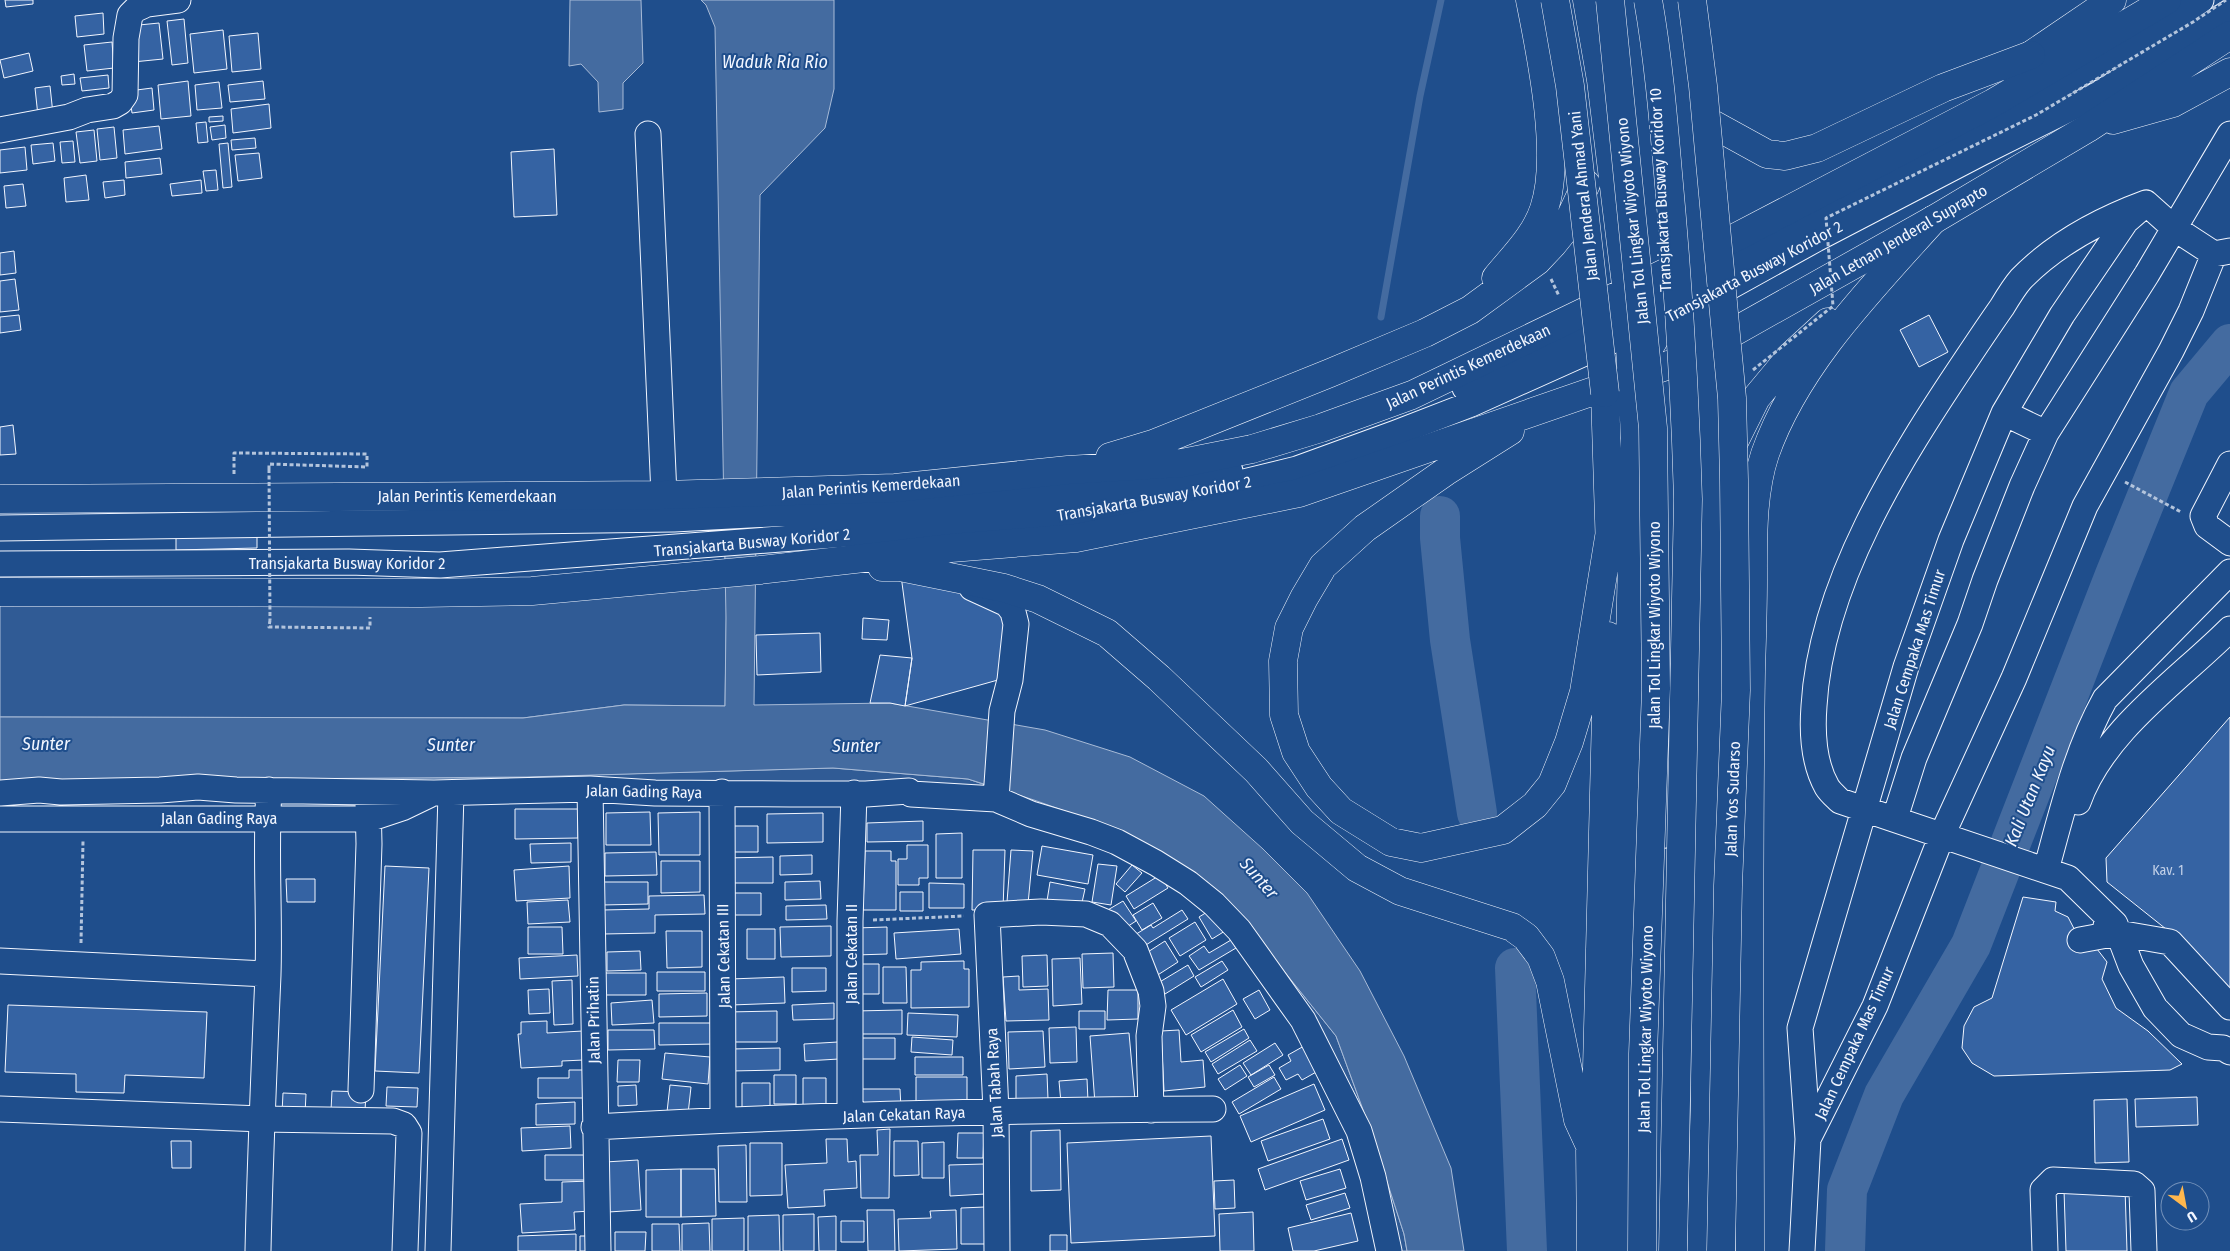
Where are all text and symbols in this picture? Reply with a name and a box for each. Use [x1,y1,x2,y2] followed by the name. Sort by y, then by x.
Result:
[722,51,828,73] water label: Waduk Ria Rio
[1646,88,1675,292] street label: Transjakarta Busway Koridor 10
[1565,110,1602,282] street label: Jalan Jenderal Ahmad Yani
[1612,117,1653,325] street label: Jalan Tol Lingkar Wiyoto Wiyono
[1806,181,1991,298] street label: Jalan Letnan Jenderal Suprapto
[1663,217,1845,326] street label: Transjakarta Busway Koridor 2
[1383,320,1553,413] street label: Jalan Perintis Kemerdekaan
[781,471,961,502] street label: Jalan Perintis Kemerdekaan
[1056,472,1253,525] street label: Transjakarta Busway Koridor 2
[377,487,557,506] street label: Jalan Perintis Kemerdekaan
[1645,521,1664,729] street label: Jalan Tol Lingkar Wiyoto Wiyono
[653,524,851,561] street label: Transjakarta Busway Koridor 2
[249,554,445,573] street label: Transjakarta Busway Koridor 2
[1880,567,1949,731] street label: Jalan Cempaka Mas Timur
[21,733,71,755] water label: Sunter
[426,734,476,756] water label: Sunter
[831,735,881,757] water label: Sunter
[1721,741,1744,857] street label: Jalan Yos Sudarso
[2000,742,2060,850] water label: Kali Utan Kayu
[586,781,703,802] street label: Jalan Gading Raya
[161,809,277,828] street label: Jalan Gading Raya
[1234,852,1283,904] water label: Sunter
[2152,862,2184,879] house number: Kav. 1
[713,903,734,1009] street label: Jalan Cekatan III
[842,904,861,1004] street label: Jalan Cekatan II
[1634,925,1657,1133] street label: Jalan Tol Lingkar Wiyoto Wiyono
[1811,963,1898,1123] street label: Jalan Cempaka Mas Timur
[583,976,604,1064] street label: Jalan Prihatin
[982,1027,1007,1138] street label: Jalan Tabah Raya
[842,1103,966,1126] street label: Jalan Cekatan Raya
[2160,1181,2210,1231] north arrow
[2184,1207,2200,1226] text: U

